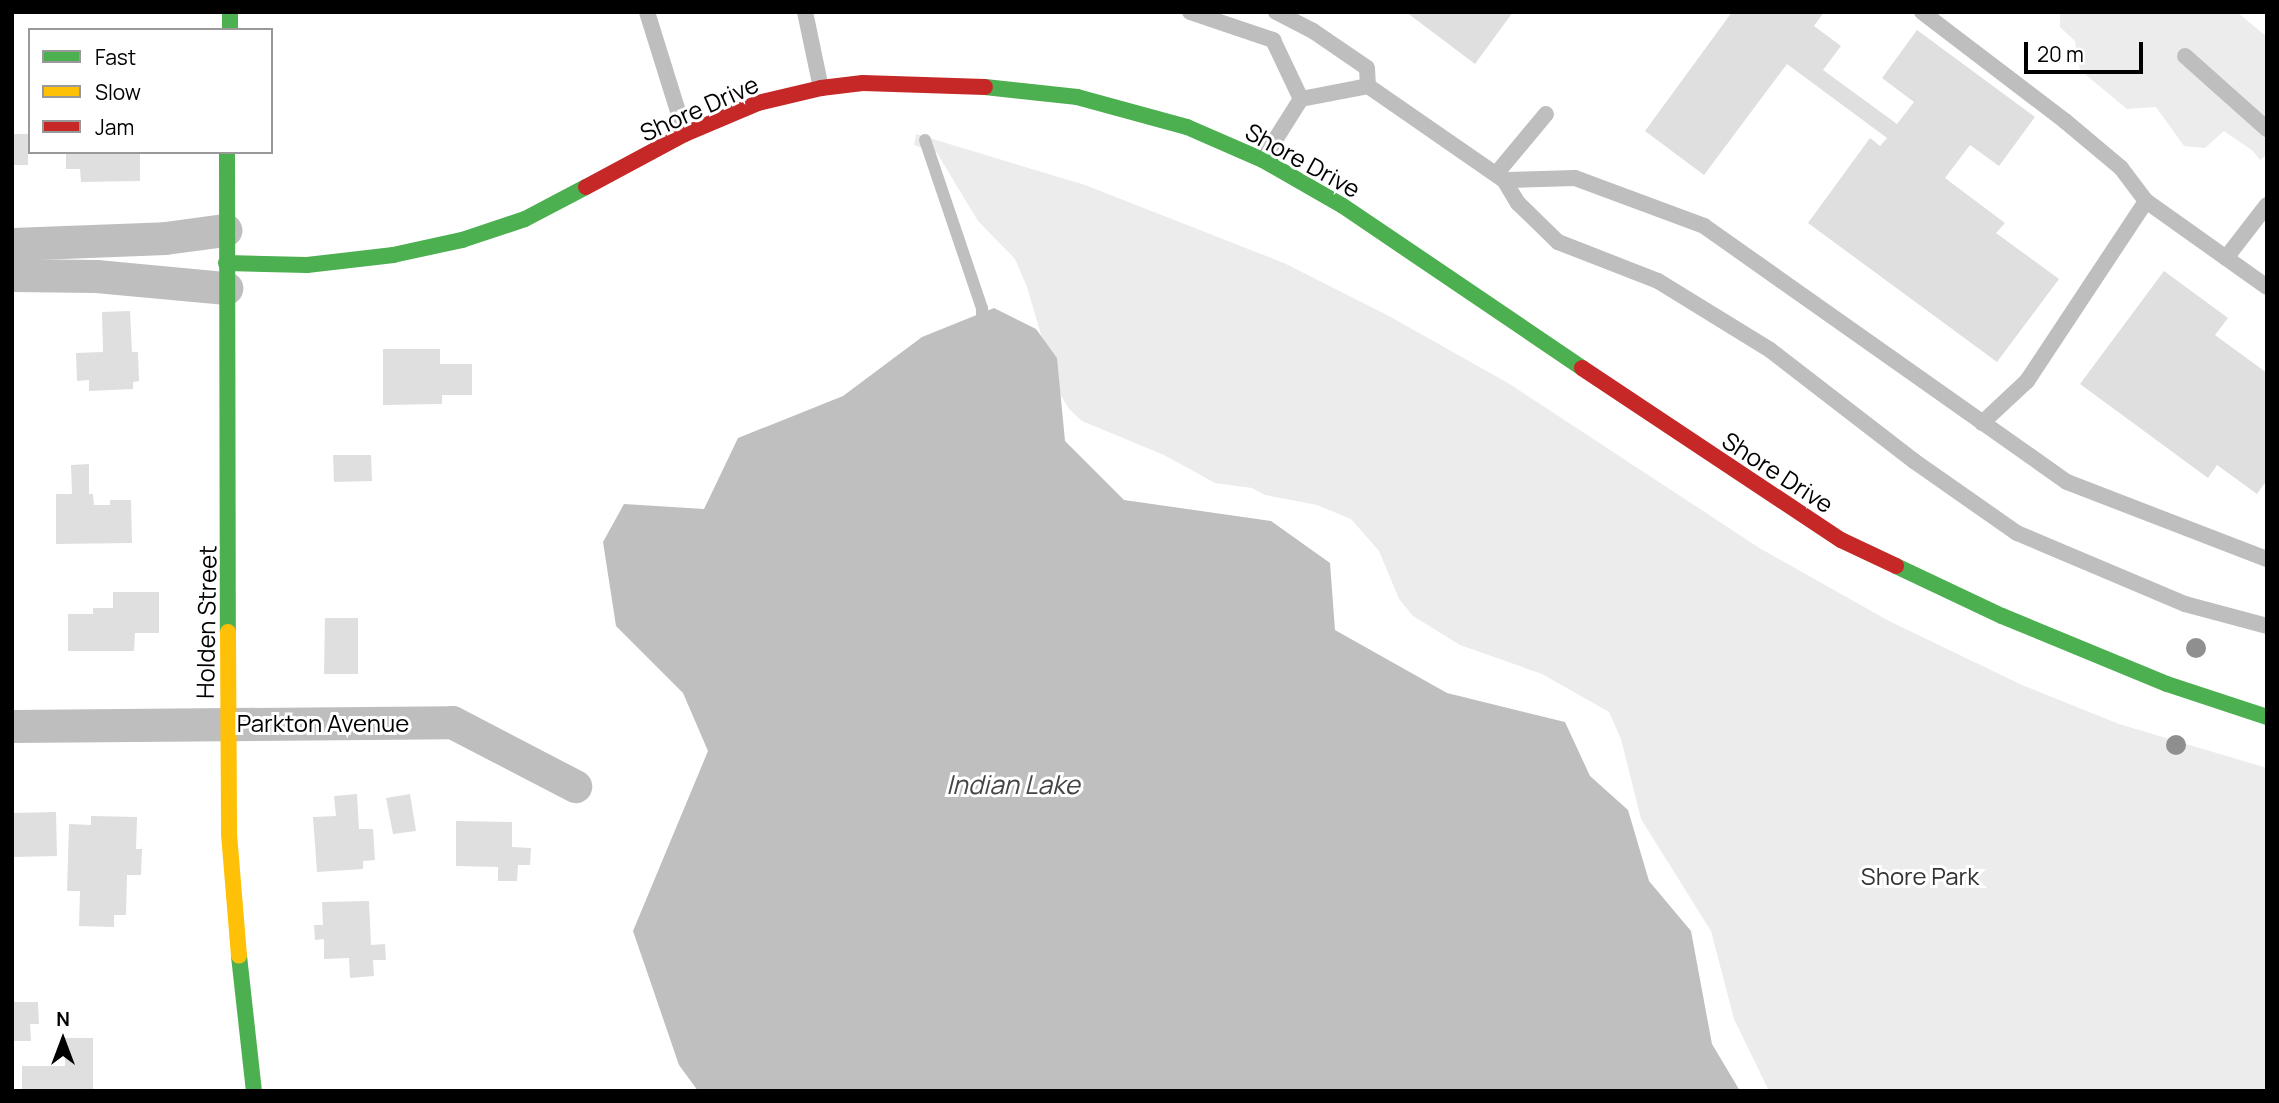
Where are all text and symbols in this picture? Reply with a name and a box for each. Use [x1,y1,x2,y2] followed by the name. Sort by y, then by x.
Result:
[28,28,273,154] legend
[2027,28,2146,72] scale bar
[2037,40,2084,68] text: 20 m
[95,43,136,71] text: Fast
[635,69,763,147] street label: Shore Drive
[95,78,141,106] text: Slow
[95,113,134,141] text: Jam
[1241,117,1365,203] street label: Shore Drive
[1717,425,1839,519] street label: Shore Drive
[190,545,222,699] street label: Holden Street
[237,709,409,737] street label: Parkton Avenue
[946,769,1080,801] water label: Indian Lake
[1861,862,1979,890] park label: Shore Park
[28,1005,98,1075] north arrow
[56,1006,70,1032] text: N

